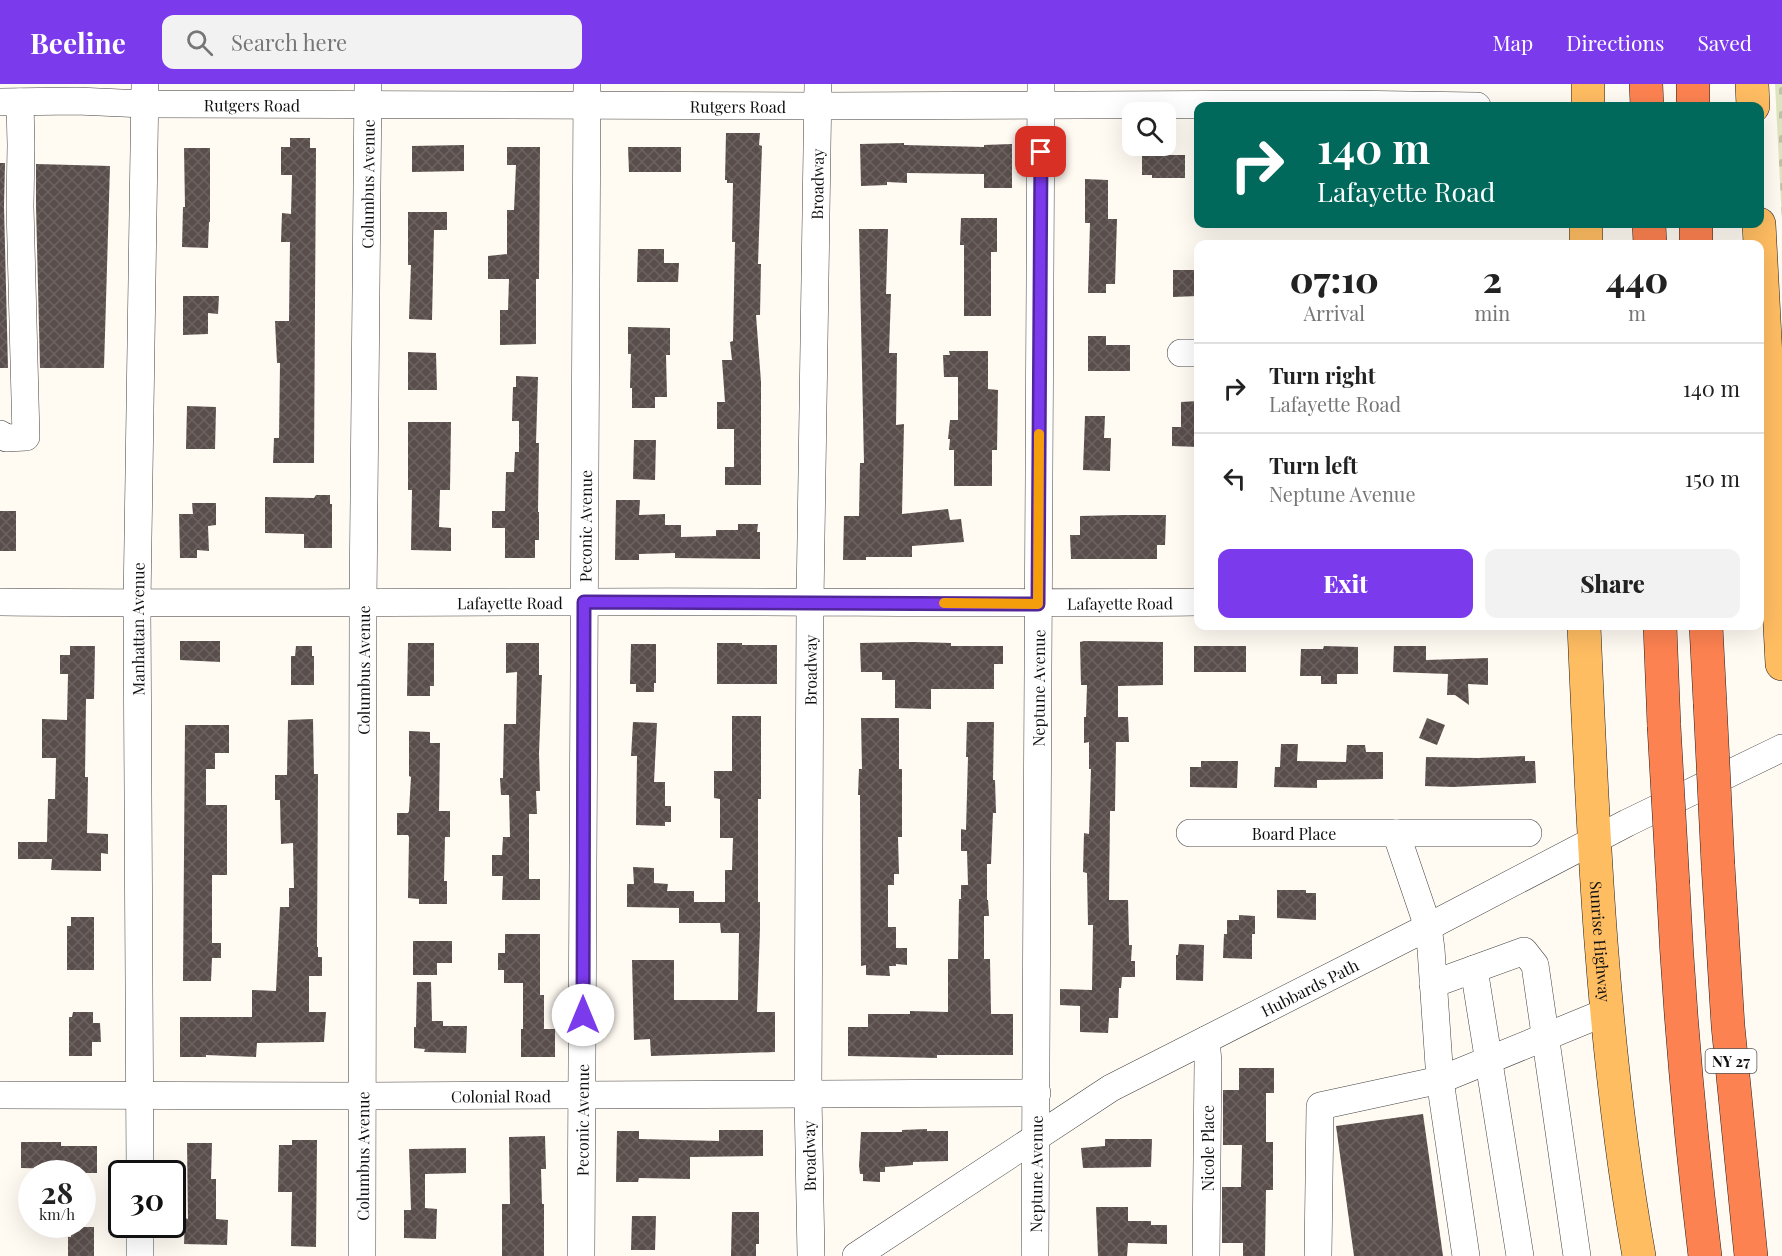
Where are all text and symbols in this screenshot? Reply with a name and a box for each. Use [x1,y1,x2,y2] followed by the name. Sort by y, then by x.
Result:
[162,15,582,69] search box
[30,24,126,61] text: Beeline
[183,26,216,59] icon: search
[231,27,347,57] text: Search here
[1492,28,1533,56] text: Map
[1566,28,1664,56] text: Directions
[1697,28,1752,56] text: Saved
[204,94,300,115] street label: Rutgers Road
[690,95,786,116] street label: Rutgers Road
[1122,102,1176,156] map controls
[1122,102,1176,156] button: search
[356,119,378,249] street label: Columbus Avenue
[1317,119,1430,175] text: 140 m
[1015,126,1066,177] pin
[1218,126,1296,204] icon: right
[1024,135,1057,168] icon: arrive
[805,148,828,220] street label: Broadway
[1317,173,1495,209] text: Lafayette Road
[1290,254,1379,302] text: 07:10
[1483,254,1502,302] text: 2
[1606,254,1668,302] text: 440
[1303,299,1365,326] text: Arrival
[1475,299,1510,326] text: min
[1628,299,1646,326] text: m
[1269,360,1375,390] text: Turn right
[1218,372,1251,405] icon: right
[1683,373,1740,403] text: 140 m
[1269,390,1401,417] text: Lafayette Road
[1269,450,1358,480] text: Turn left
[1218,462,1251,495] icon: left
[1685,463,1740,493] text: 150 m
[574,470,596,582] street label: Peconic Avenue
[1269,480,1416,507] text: Neptune Avenue
[1218,549,1473,618] button: Exit
[1485,549,1740,618] button: Share
[126,562,148,696] street label: Manhattan Avenue
[457,592,563,613] street label: Lafayette Road
[1067,592,1173,613] street label: Lafayette Road
[352,605,373,735] street label: Columbus Avenue
[1027,629,1049,747] street label: Neptune Avenue
[799,635,820,706] street label: Broadway
[1252,823,1336,844] street label: Board Place
[1586,880,1616,1003] street label: Sunrise Highway
[1257,953,1362,1021] street label: Hubbards Path
[551,983,615,1047] position arrow
[1706,1049,1756,1073] road number: NY 27
[571,1064,592,1176] street label: Peconic Avenue
[451,1085,551,1106] street label: Colonial Road
[352,1091,373,1221] street label: Columbus Avenue
[1197,1105,1218,1191] street label: Nicole Place
[1025,1115,1046,1233] street label: Neptune Avenue
[798,1120,820,1192] street label: Broadway
[108,1160,186,1238] speed limit sign: 30
[41,1172,73,1212] text: 28
[39,1204,75,1224] text: km/h

